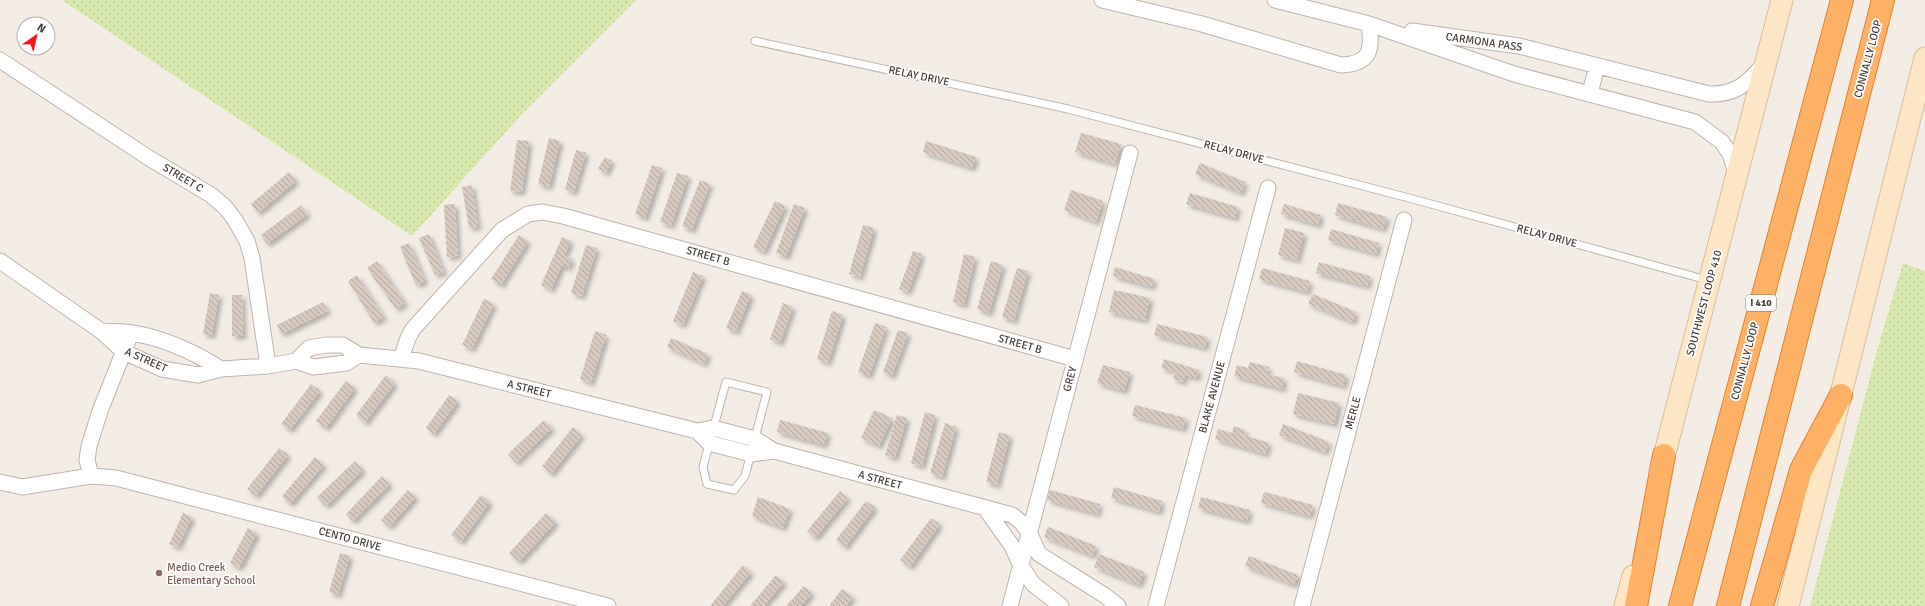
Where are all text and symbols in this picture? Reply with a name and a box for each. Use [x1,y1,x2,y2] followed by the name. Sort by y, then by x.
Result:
[16,16,56,56] north arrow
[1851,19,1885,99] street label: CONNALLY LOOP
[35,21,48,36] text: N
[1445,30,1523,54] street label: CARMONA PASS
[887,63,951,89] street label: RELAY DRIVE
[1202,138,1266,166] street label: RELAY DRIVE
[160,161,206,195] street label: STREET C
[1515,222,1579,250] street label: RELAY DRIVE
[685,244,732,269] street label: STREET B
[1684,249,1724,357] street label: SOUTHWEST LOOP 410
[1746,295,1776,311] road number: I 410
[1728,321,1762,401] street label: CONNALLY LOOP
[997,332,1044,357] street label: STREET B
[123,345,170,375] street label: A STREET
[1196,360,1228,434] street label: BLAKE AVENUE
[1060,365,1080,393] street label: GREY
[506,377,553,401] street label: A STREET
[1342,395,1364,431] street label: MERLE
[857,468,904,492] street label: A STREET
[317,524,383,554] street label: CENTO DRIVE
[167,561,255,587] place label: Medio Creek Elementary School
[154,568,164,578] marker: Medio Creek Elementary School

